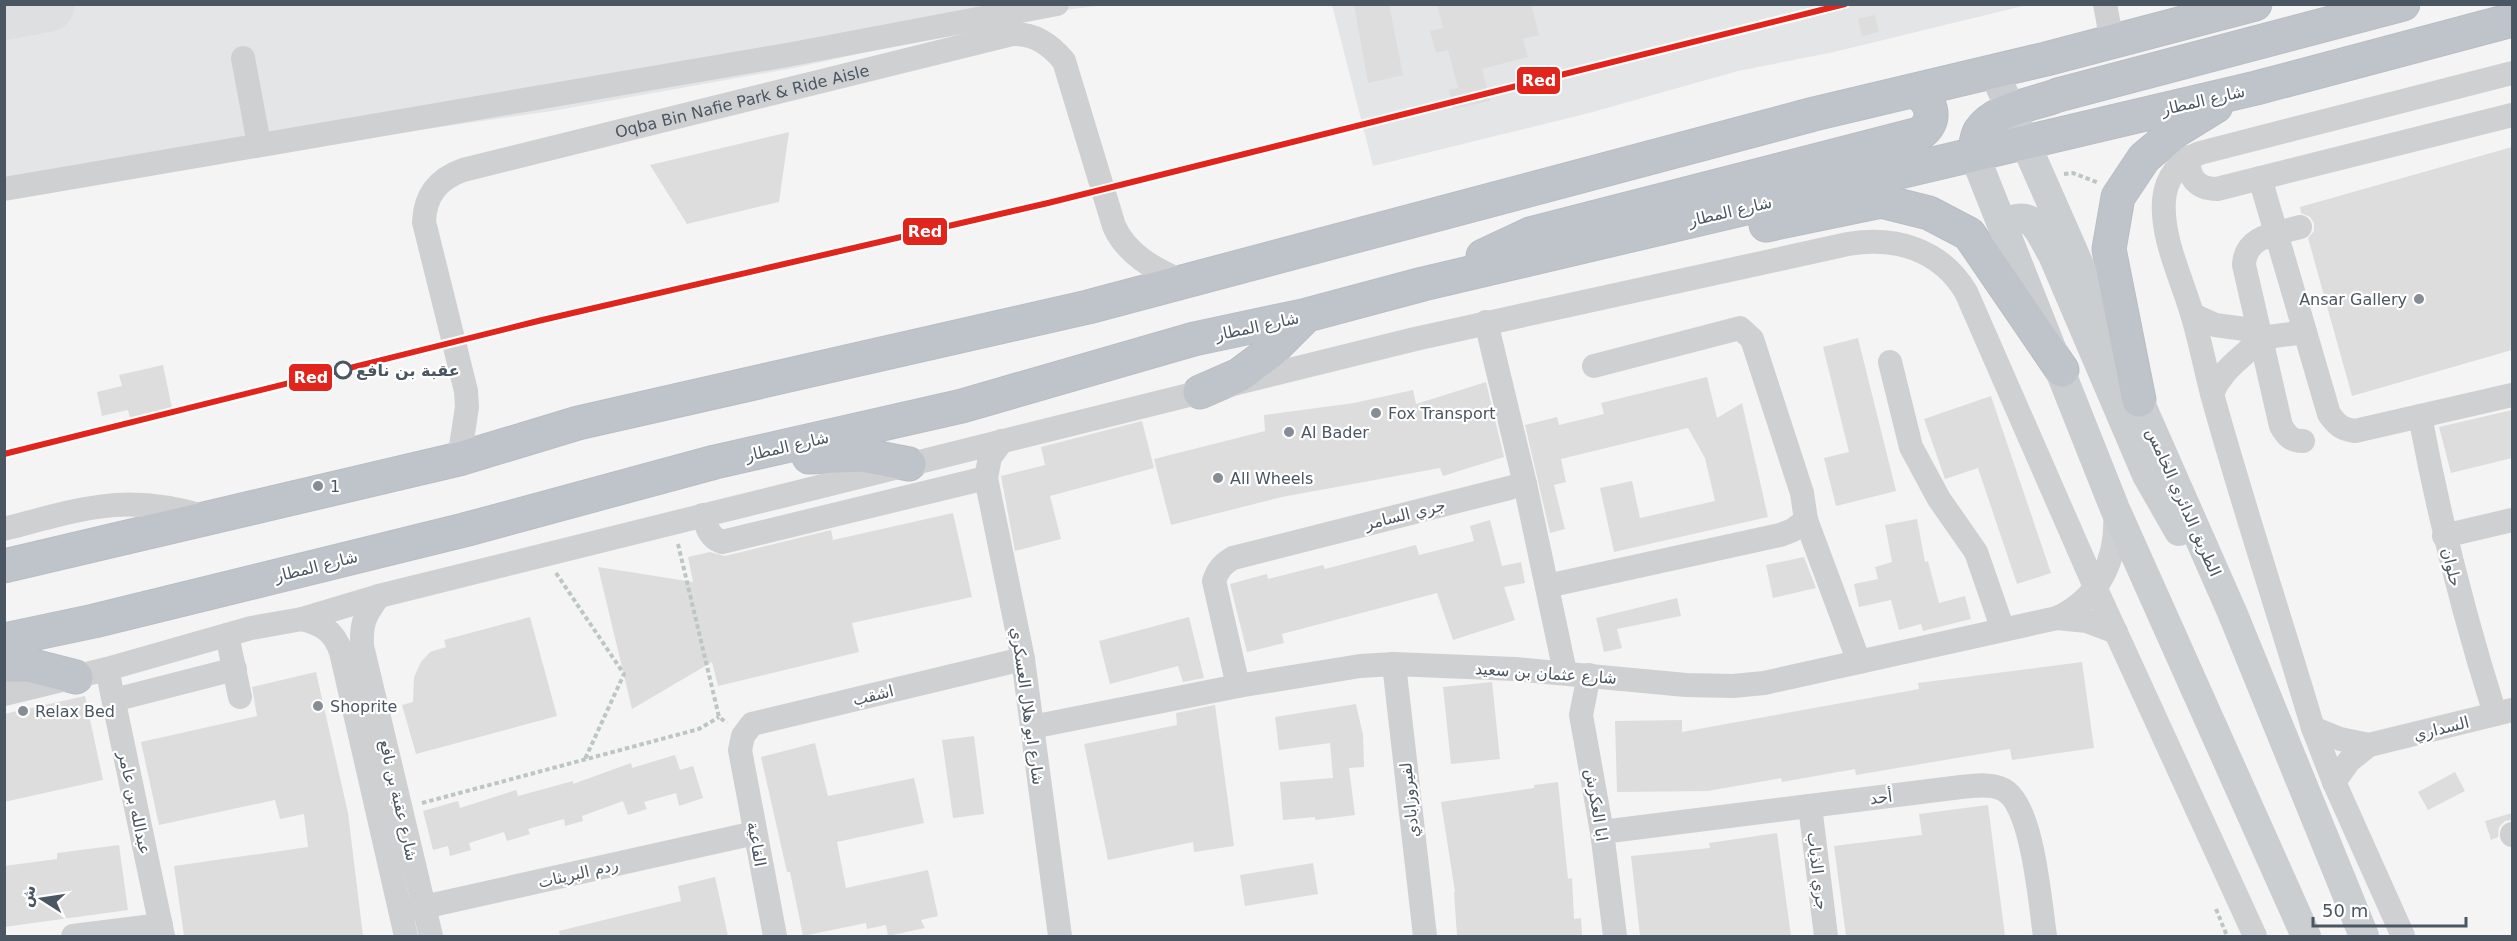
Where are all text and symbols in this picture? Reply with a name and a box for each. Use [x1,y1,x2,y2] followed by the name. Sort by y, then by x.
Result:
[613,61,871,142] street label: Oqba Bin Nafie Park & Ride Aisle
[1516,66,1561,95] line badge: Red
[1522,71,1556,90] text: Red
[2159,82,2247,120] street label: شارع المطار
[1686,193,1774,231] street label: شارع المطار
[902,217,948,246] line badge: Red
[908,222,942,241] text: Red
[2299,290,2407,309] place label: Ansar Gallery
[2412,292,2426,306] marker: Ansar Gallery
[1213,308,1301,346] street label: شارع المطار
[334,361,352,379] marker: عقبة بن نافع
[356,361,460,380] place label: عقبة بن نافع
[288,363,333,392] line badge: Red
[294,368,328,387] text: Red
[1388,404,1496,423] place label: Fox Transport
[1369,406,1383,420] marker: Fox Transport
[1301,423,1369,442] place label: Al Bader
[1282,425,1296,439] marker: Al Bader
[2141,425,2225,580] street label: الطريق الدائري الخامس
[743,428,831,466] street label: شارع المطار
[1230,469,1313,488] place label: All Wheels
[1211,471,1225,485] marker: All Wheels
[330,477,340,496] place label: 1
[311,479,325,493] marker: 1
[1362,495,1448,535] street label: جري السامر
[2437,546,2466,589] street label: حلوان
[272,547,360,587] street label: شارع المطار
[1006,626,1048,786] street label: شارع ابو هلال العسكري
[1474,659,1617,689] street label: شارع عثمان بن سعيد
[851,681,896,710] street label: اشقب
[330,697,397,716] place label: Shoprite
[311,699,325,713] marker: Shoprite
[35,702,115,721] place label: Relax Bed
[16,704,30,718] marker: Relax Bed
[2411,712,2471,746] street label: السداري
[374,738,422,863] street label: شارع عقبة بن نافع
[113,749,155,856] street label: عبدالله بن عامر
[1396,761,1424,838] street label: لفيروزابادي
[1580,767,1612,843] street label: ابا العكرش
[1868,786,1894,808] street label: أحد
[743,820,770,868] street label: القاعية
[1802,831,1832,911] street label: جري الذياب
[536,855,620,893] street label: ردم البريثات
[12,869,72,929] north arrow
[16,883,39,909] text: ش
[2313,890,2466,928] scale bar
[2322,900,2368,921] text: 50 m

